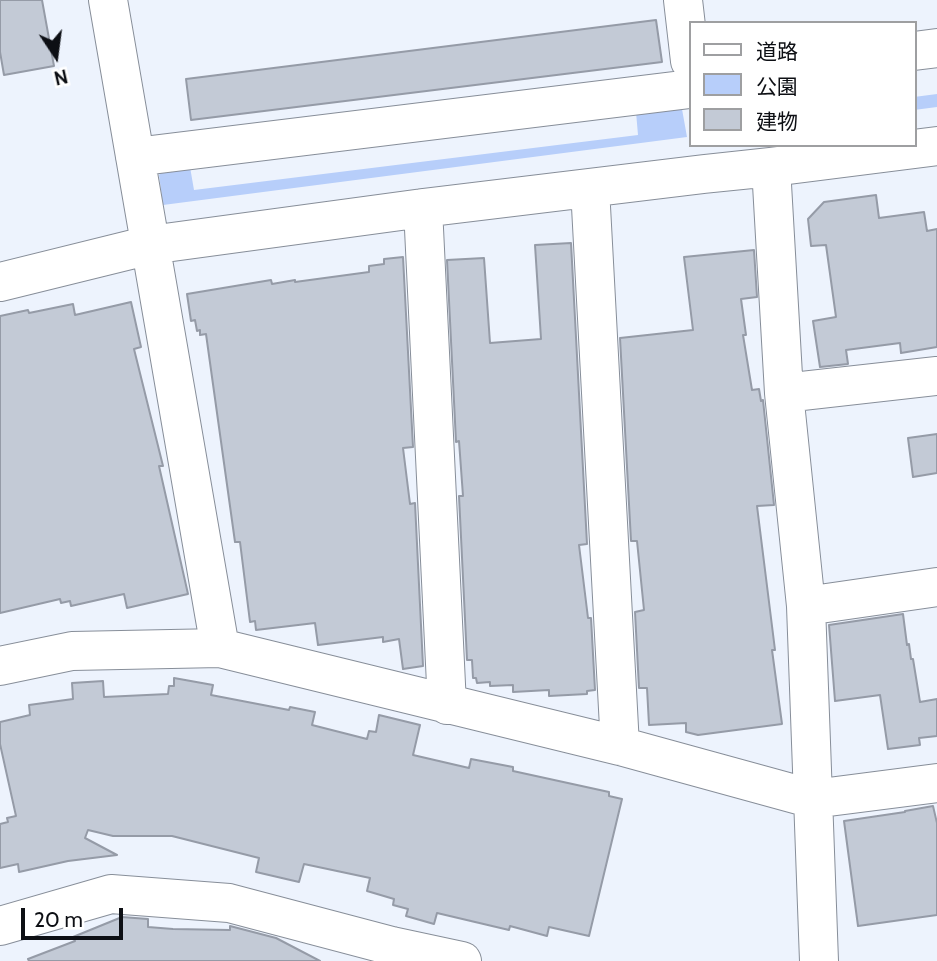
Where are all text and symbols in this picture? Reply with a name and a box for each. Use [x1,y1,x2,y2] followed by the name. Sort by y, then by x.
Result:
[21,21,91,91] north arrow
[688,21,916,147] legend
[756,39,798,64] text: 道路
[52,64,70,90] text: N
[756,74,798,99] text: 公園
[756,109,798,134] text: 建物
[24,894,126,938] scale bar
[34,907,83,932] text: 20 m

